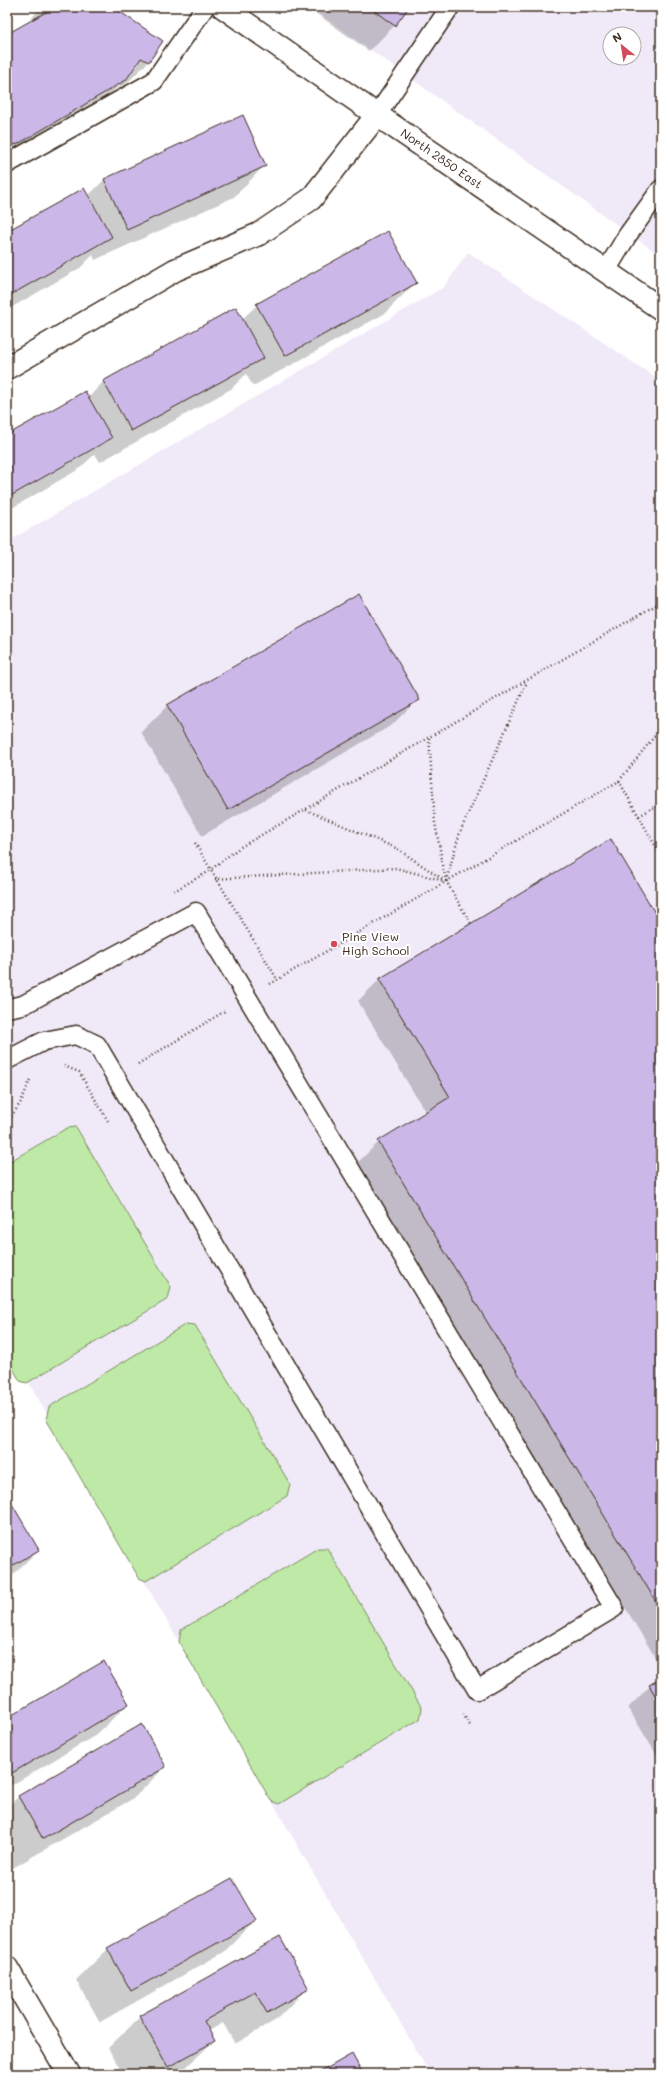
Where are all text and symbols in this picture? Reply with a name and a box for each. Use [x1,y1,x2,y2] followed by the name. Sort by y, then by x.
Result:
[602,26,642,66] north arrow
[609,28,624,45] text: N
[398,125,486,192] street label: North 2850 East
[342,928,410,958] place label: Pine View High School
[329,939,339,949] marker: Pine View High School

